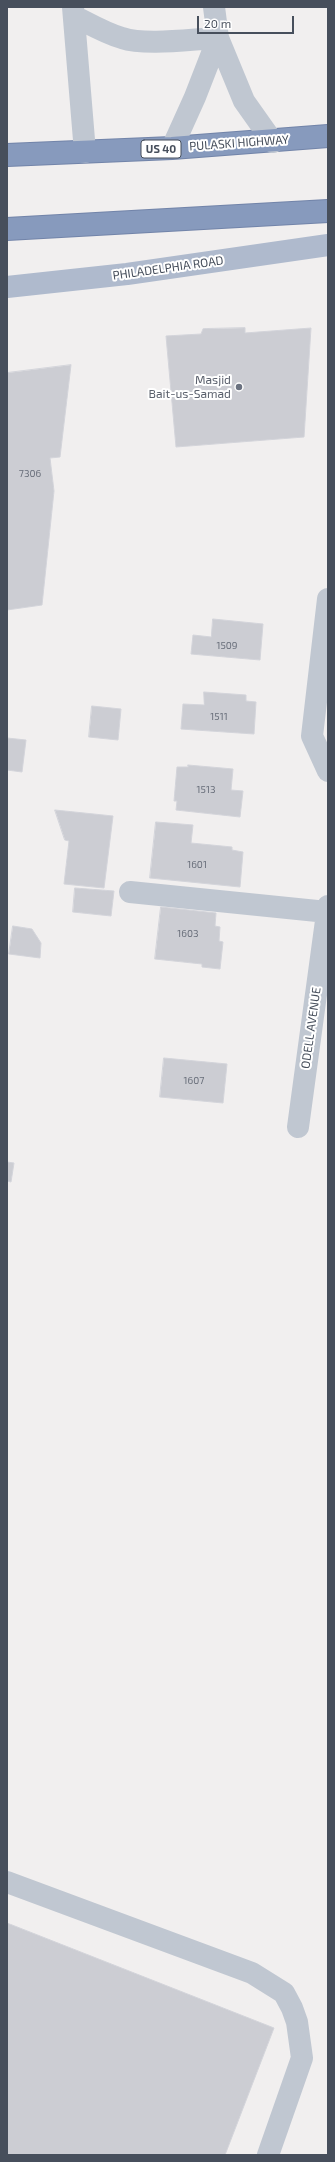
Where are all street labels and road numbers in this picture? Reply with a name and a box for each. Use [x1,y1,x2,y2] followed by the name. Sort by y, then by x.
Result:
[189,132,289,154] street label: PULASKI HIGHWAY
[141,140,181,158] road number: US 40
[112,253,224,283] street label: PHILADELPHIA ROAD
[298,986,324,1070] street label: ODELL AVENUE

